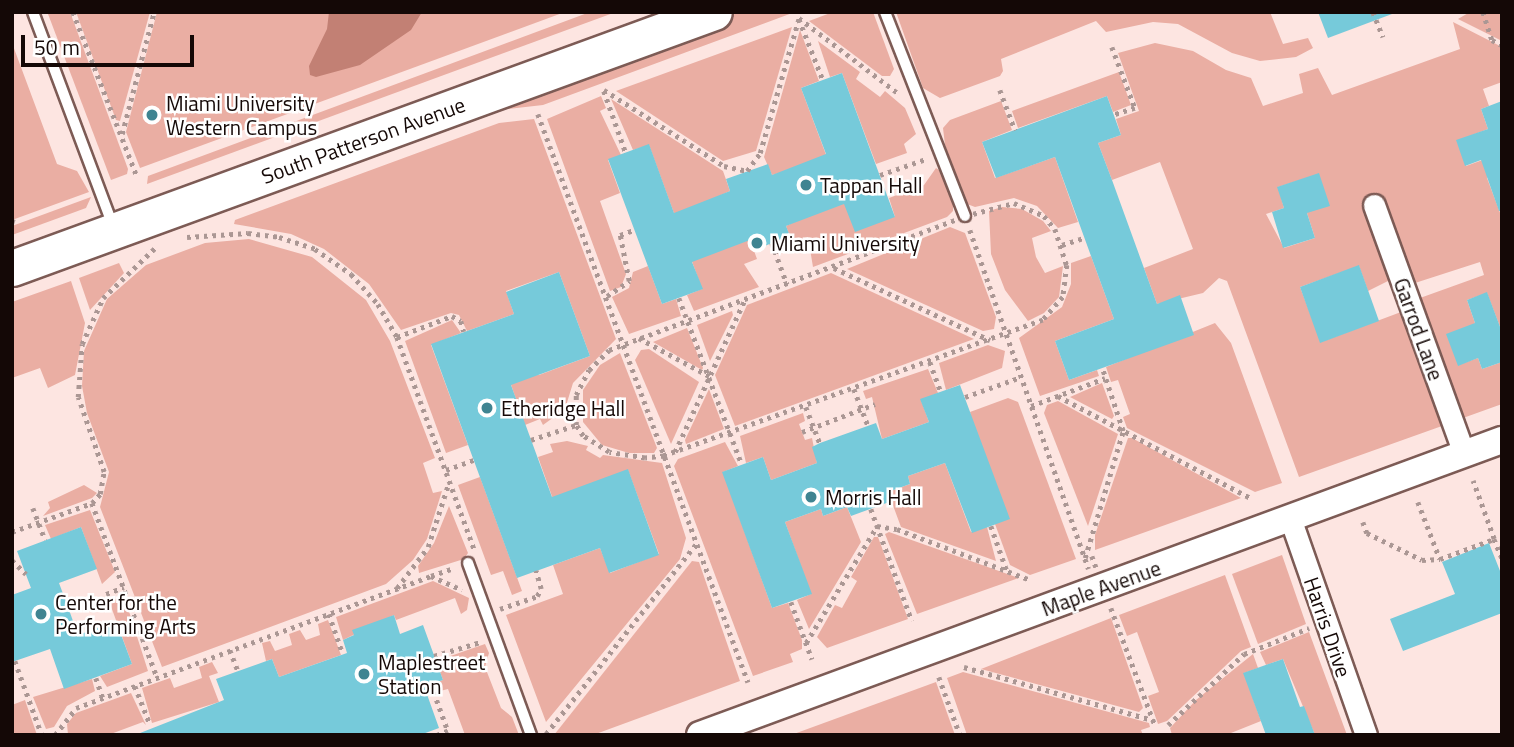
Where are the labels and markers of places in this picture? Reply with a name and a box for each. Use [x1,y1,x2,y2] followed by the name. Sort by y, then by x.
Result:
[166,90,317,140] place label: Miami University Western Campus
[144,107,160,123] marker: Miami University Western Campus
[820,172,923,198] place label: Tappan Hall
[798,177,814,193] marker: Tappan Hall
[771,230,920,256] place label: Miami University
[749,235,765,251] marker: Miami University
[501,395,625,421] place label: Etheridge Hall
[479,400,495,416] marker: Etheridge Hall
[825,484,922,510] place label: Morris Hall
[803,489,819,505] marker: Morris Hall
[55,589,196,639] place label: Center for the Performing Arts
[33,606,49,622] marker: Center for the Performing Arts
[378,649,485,699] place label: Maplestreet Station
[356,666,372,682] marker: Maplestreet Station

